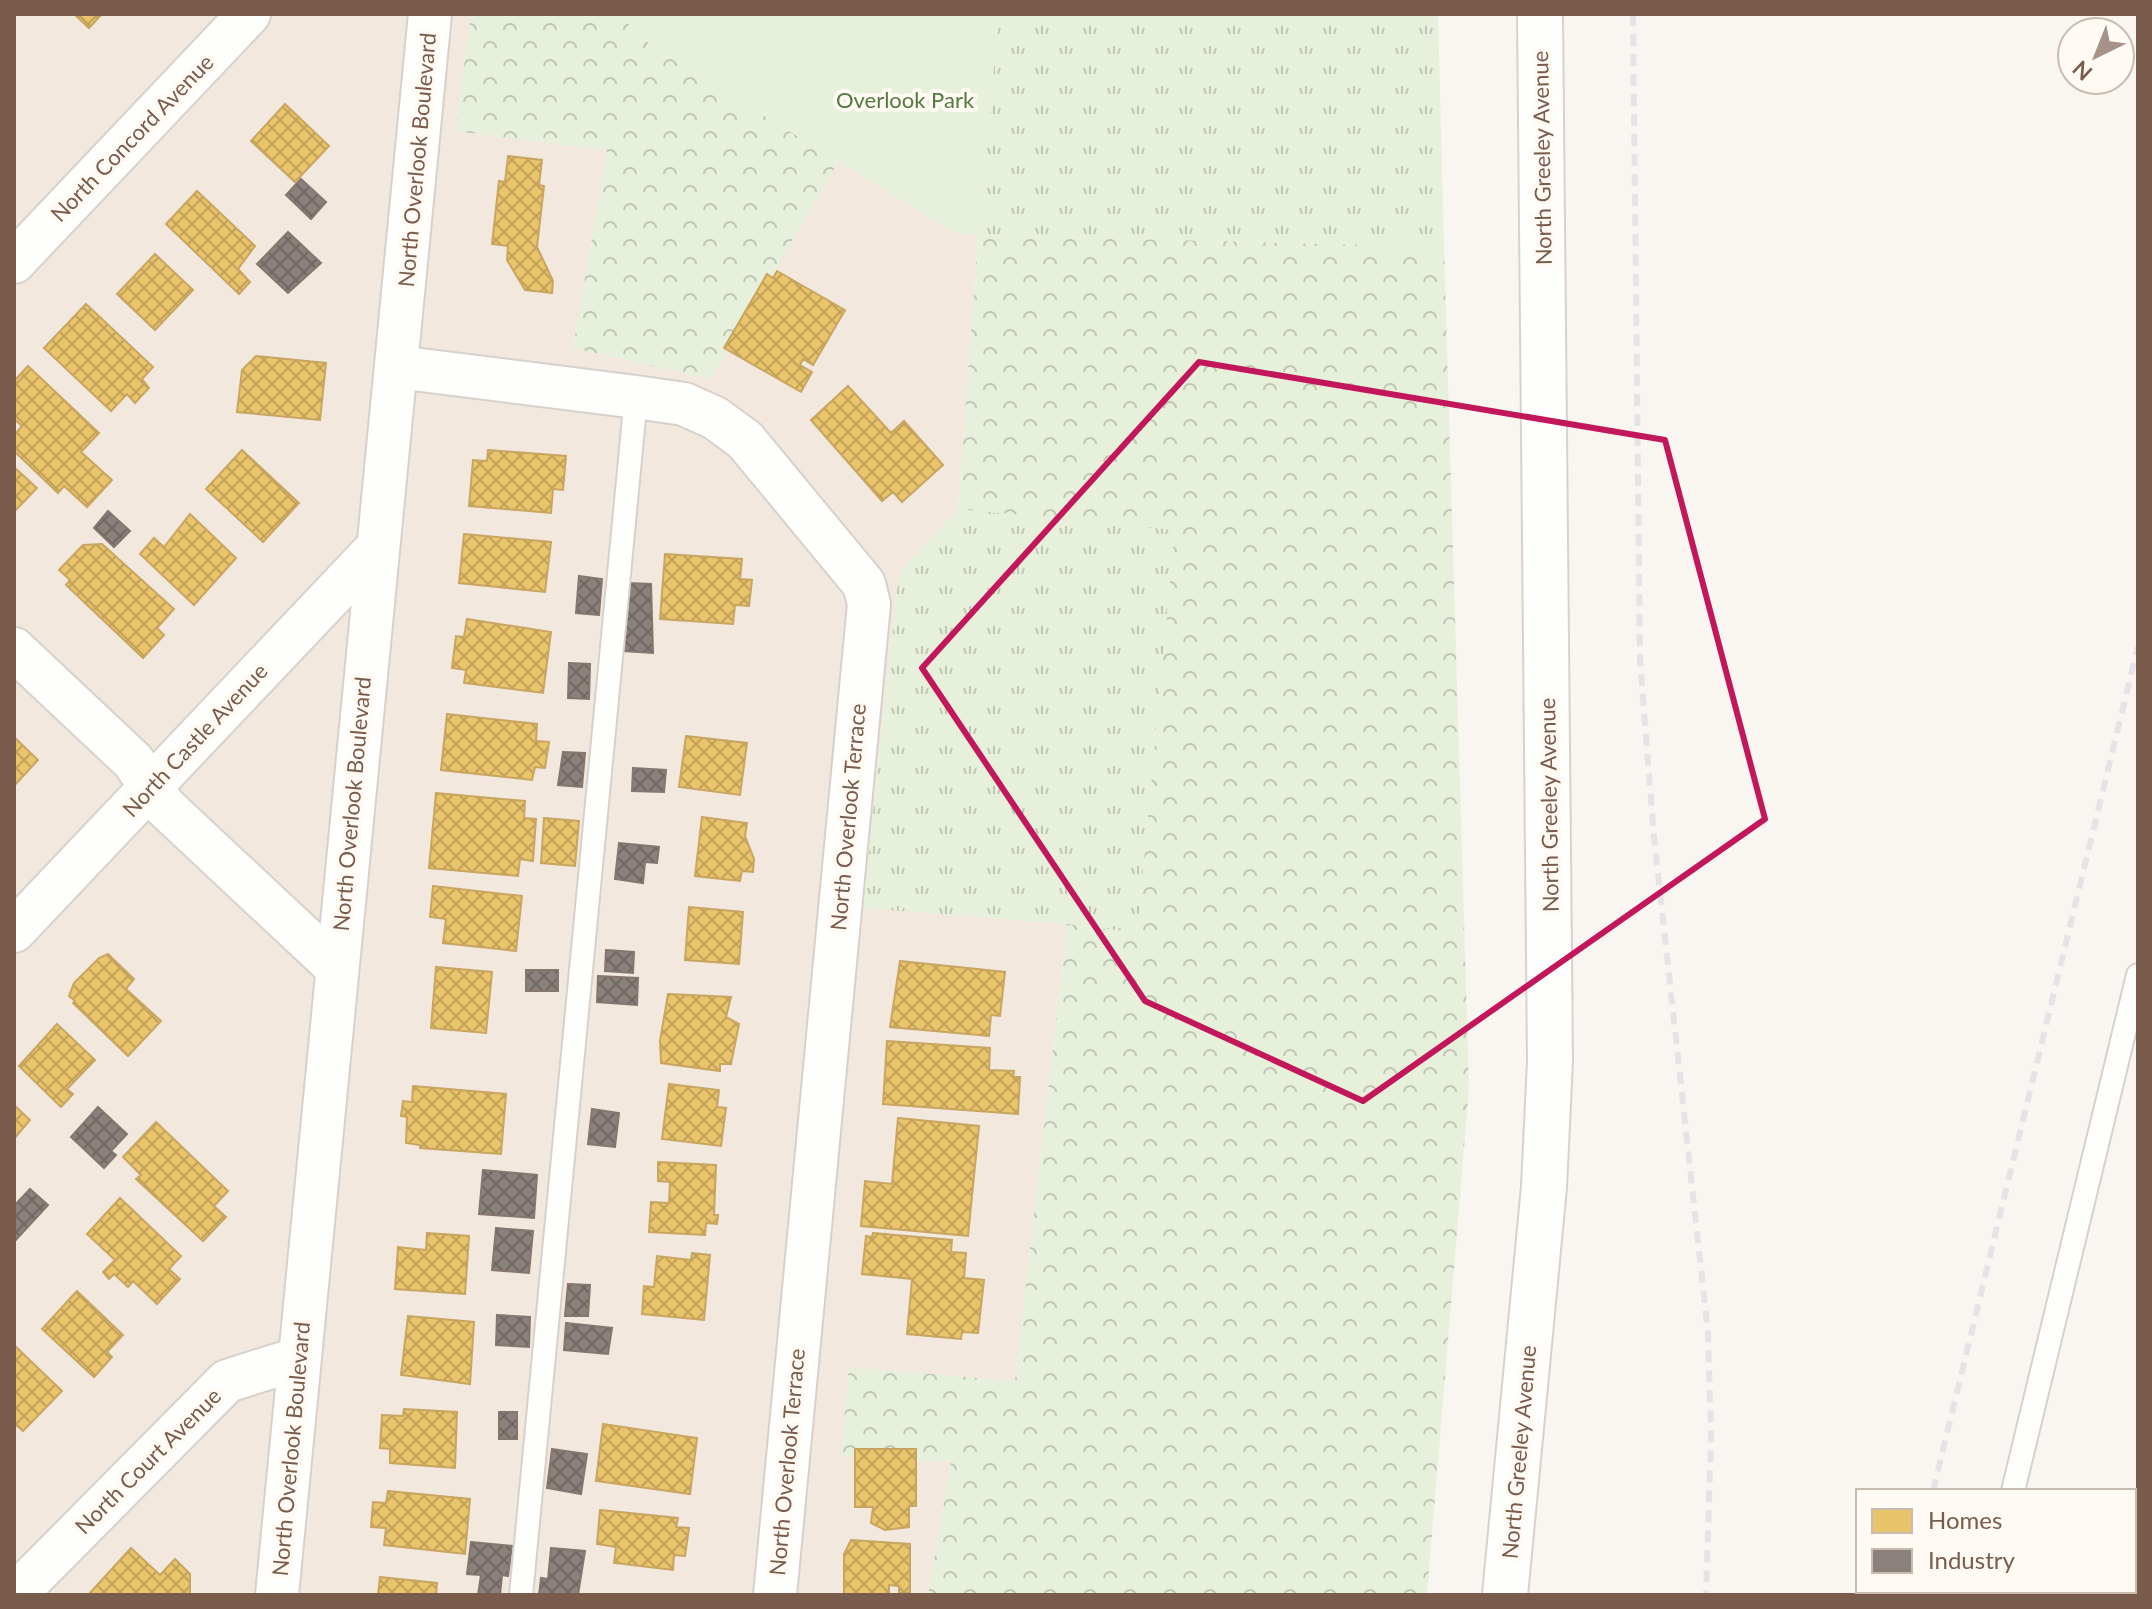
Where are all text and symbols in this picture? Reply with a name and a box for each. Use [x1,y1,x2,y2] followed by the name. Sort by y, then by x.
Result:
[2056,16,2136,96] north arrow
[392,32,441,288] street label: North Overlook Boulevard
[45,48,219,227] street label: North Concord Avenue
[1526,51,1557,265] street label: North Greeley Avenue
[2067,55,2097,87] text: N
[836,86,975,113] park label: Overlook Park
[116,657,273,822] street label: North Castle Avenue
[327,676,376,932] street label: North Overlook Boulevard
[1533,698,1564,912] street label: North Greeley Avenue
[824,702,871,932] street label: North Overlook Terrace
[266,1321,315,1577] street label: North Overlook Boulevard
[1496,1344,1541,1560] street label: North Greeley Avenue
[763,1347,810,1577] street label: North Overlook Terrace
[69,1382,226,1539] street label: North Court Avenue
[1856,1489,2136,1593] legend
[1928,1505,2002,1534] text: Homes
[1928,1545,2015,1574] text: Industry

